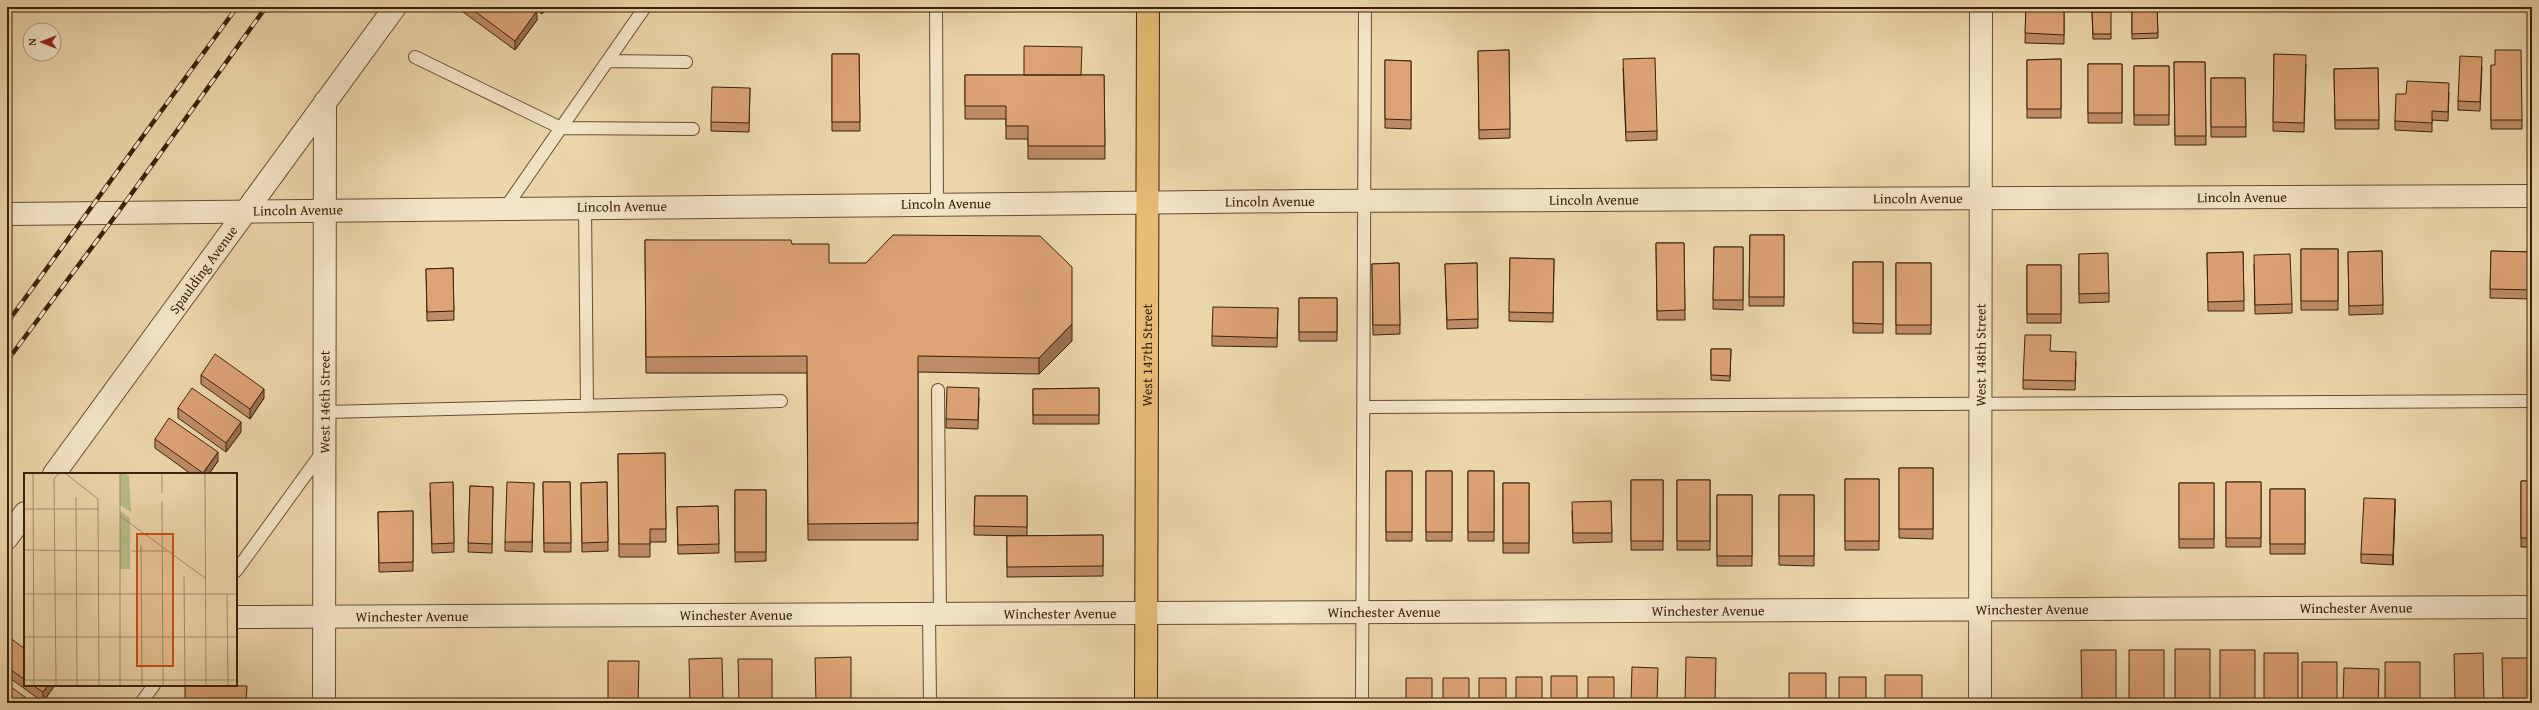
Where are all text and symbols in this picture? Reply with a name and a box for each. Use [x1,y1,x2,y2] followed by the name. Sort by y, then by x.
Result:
[22,22,62,62] north arrow
[24,38,40,46] text: N
[2197,187,2287,207] street label: Lincoln Avenue
[1873,188,1963,208] street label: Lincoln Avenue
[1549,189,1639,210] street label: Lincoln Avenue
[1225,191,1315,212] street label: Lincoln Avenue
[901,193,991,214] street label: Lincoln Avenue
[577,196,667,217] street label: Lincoln Avenue
[253,199,344,221] street label: Lincoln Avenue
[164,221,242,318] street label: Spaulding Avenue
[1137,303,1157,407] street label: West 147th Street
[1970,303,1991,407] street label: West 148th Street
[314,350,335,454] street label: West 146th Street
[24,473,237,686] inset map
[2299,598,2413,618] street label: Winchester Avenue
[1975,599,2089,619] street label: Winchester Avenue
[1651,600,1765,621] street label: Winchester Avenue
[1327,602,1441,622] street label: Winchester Avenue
[1003,603,1117,624] street label: Winchester Avenue
[679,605,793,625] street label: Winchester Avenue
[355,606,469,626] street label: Winchester Avenue

